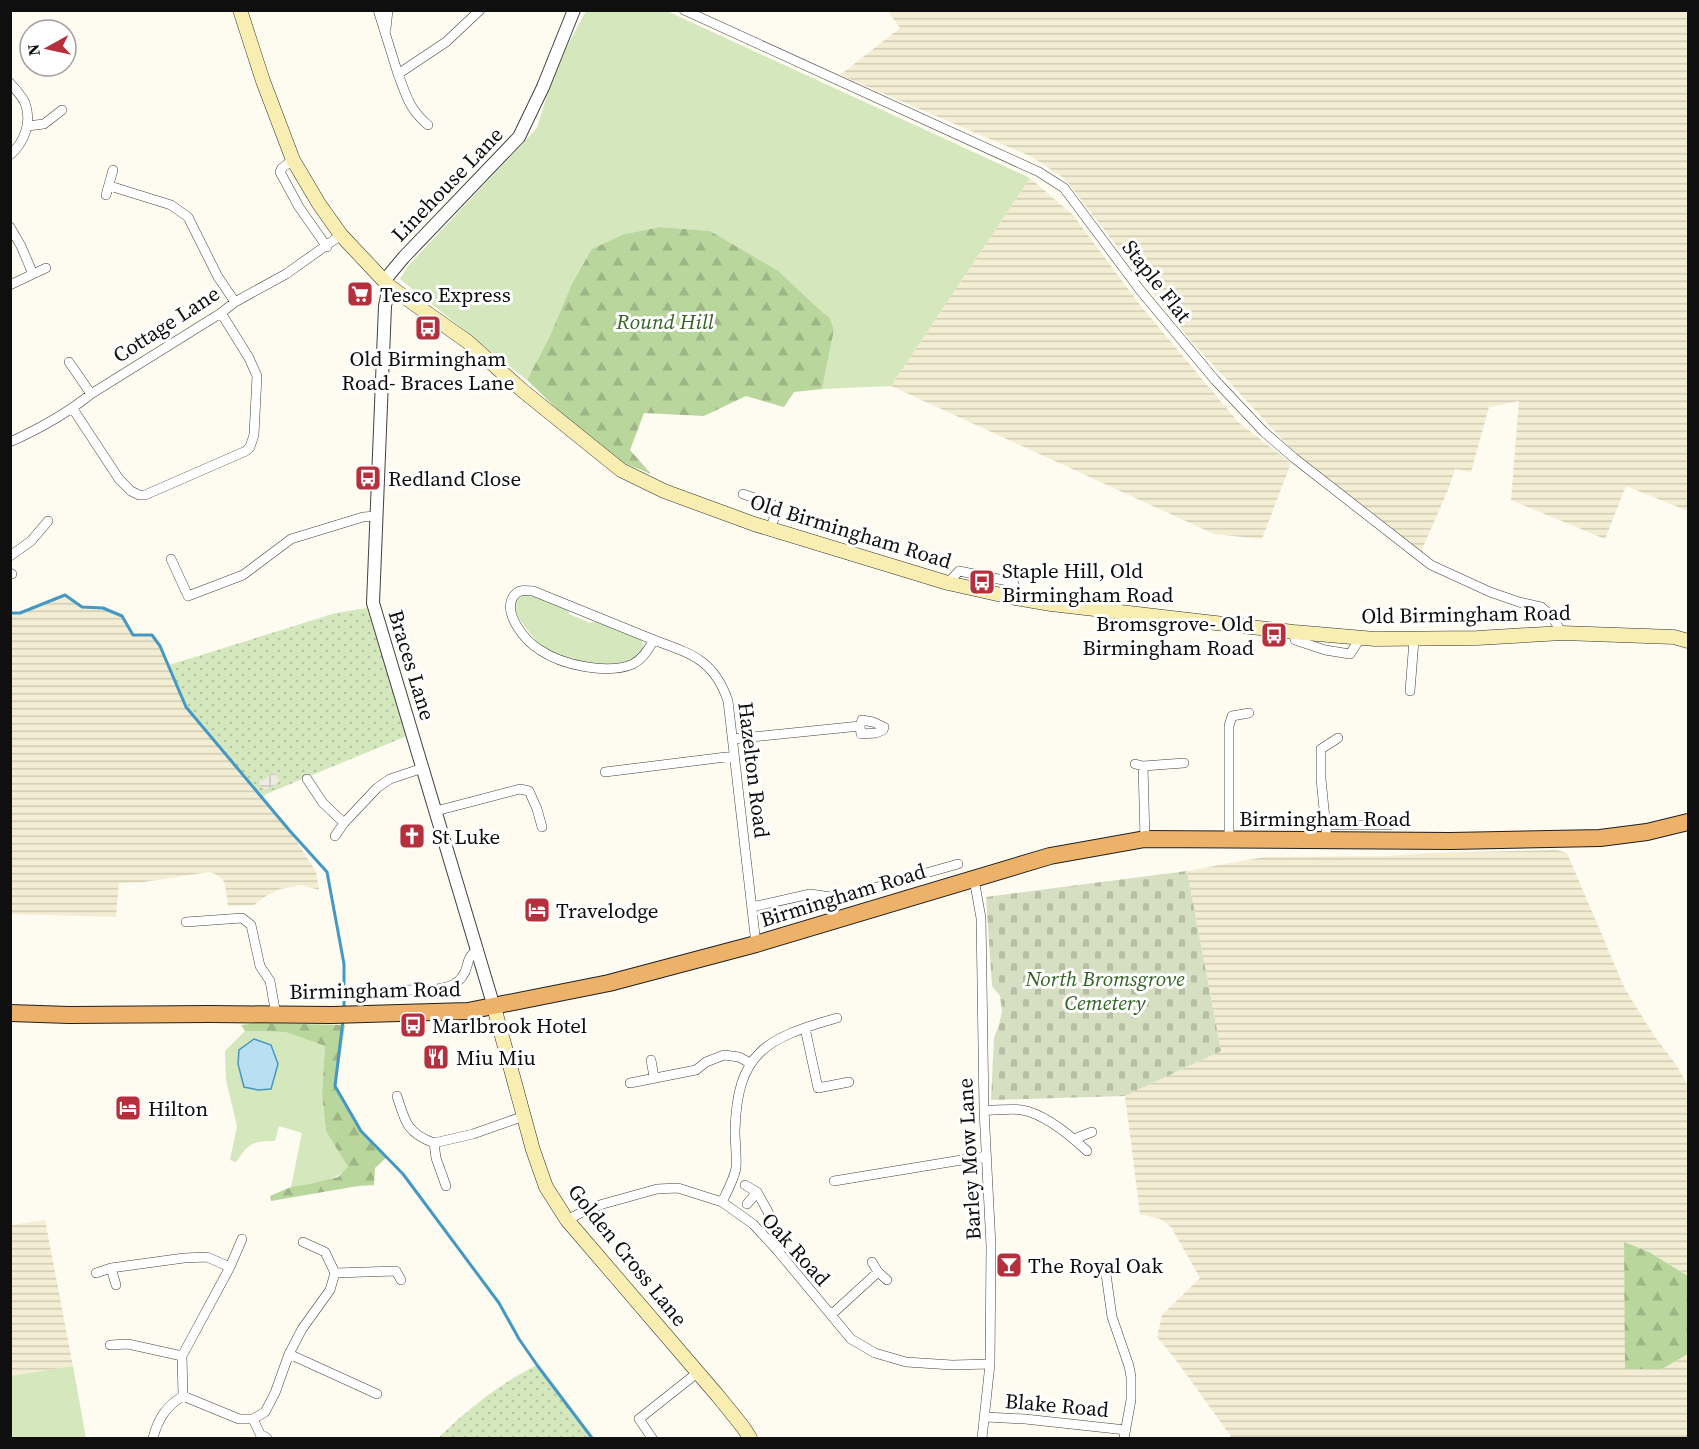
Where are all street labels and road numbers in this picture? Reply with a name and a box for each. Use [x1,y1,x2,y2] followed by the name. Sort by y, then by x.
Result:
[385,120,509,248] street label: Linehouse Lane
[1116,234,1198,328] street label: Staple Flat
[107,279,225,369] street label: Cottage Lane
[747,487,955,576] street label: Old Birmingham Road
[1361,598,1571,630] street label: Old Birmingham Road
[381,606,443,724] street label: Braces Lane
[731,700,777,840] street label: Hazelton Road
[1239,804,1411,833] street label: Birmingham Road
[757,856,929,934] street label: Birmingham Road
[289,974,461,1006] street label: Birmingham Road
[950,1077,988,1241] street label: Barley Mow Lane
[562,1178,694,1332] street label: Golden Cross Lane
[755,1206,837,1292] street label: Oak Road
[1004,1386,1110,1424] street label: Blake Road

